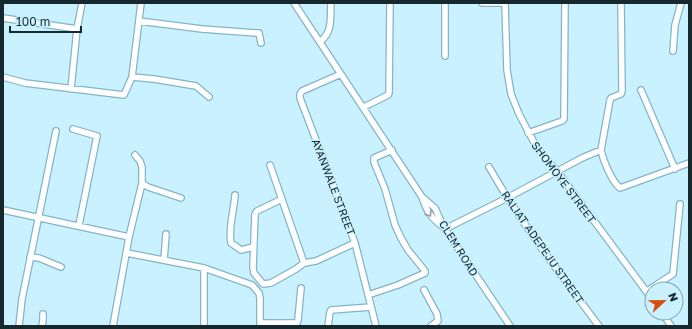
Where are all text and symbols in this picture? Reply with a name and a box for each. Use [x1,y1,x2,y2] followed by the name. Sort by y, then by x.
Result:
[10,8,81,34] scale bar
[16,14,50,29] text: 100 m
[310,137,359,237] street label: AYANWALE STREET
[529,139,599,226] street label: SHOMOYE STREET
[499,188,587,306] street label: RALIAT ADEPEJU STREET
[425,209,432,216] one-way arrow
[437,218,481,278] street label: CLEM ROAD
[644,281,684,321] north arrow
[666,291,681,303] text: N

